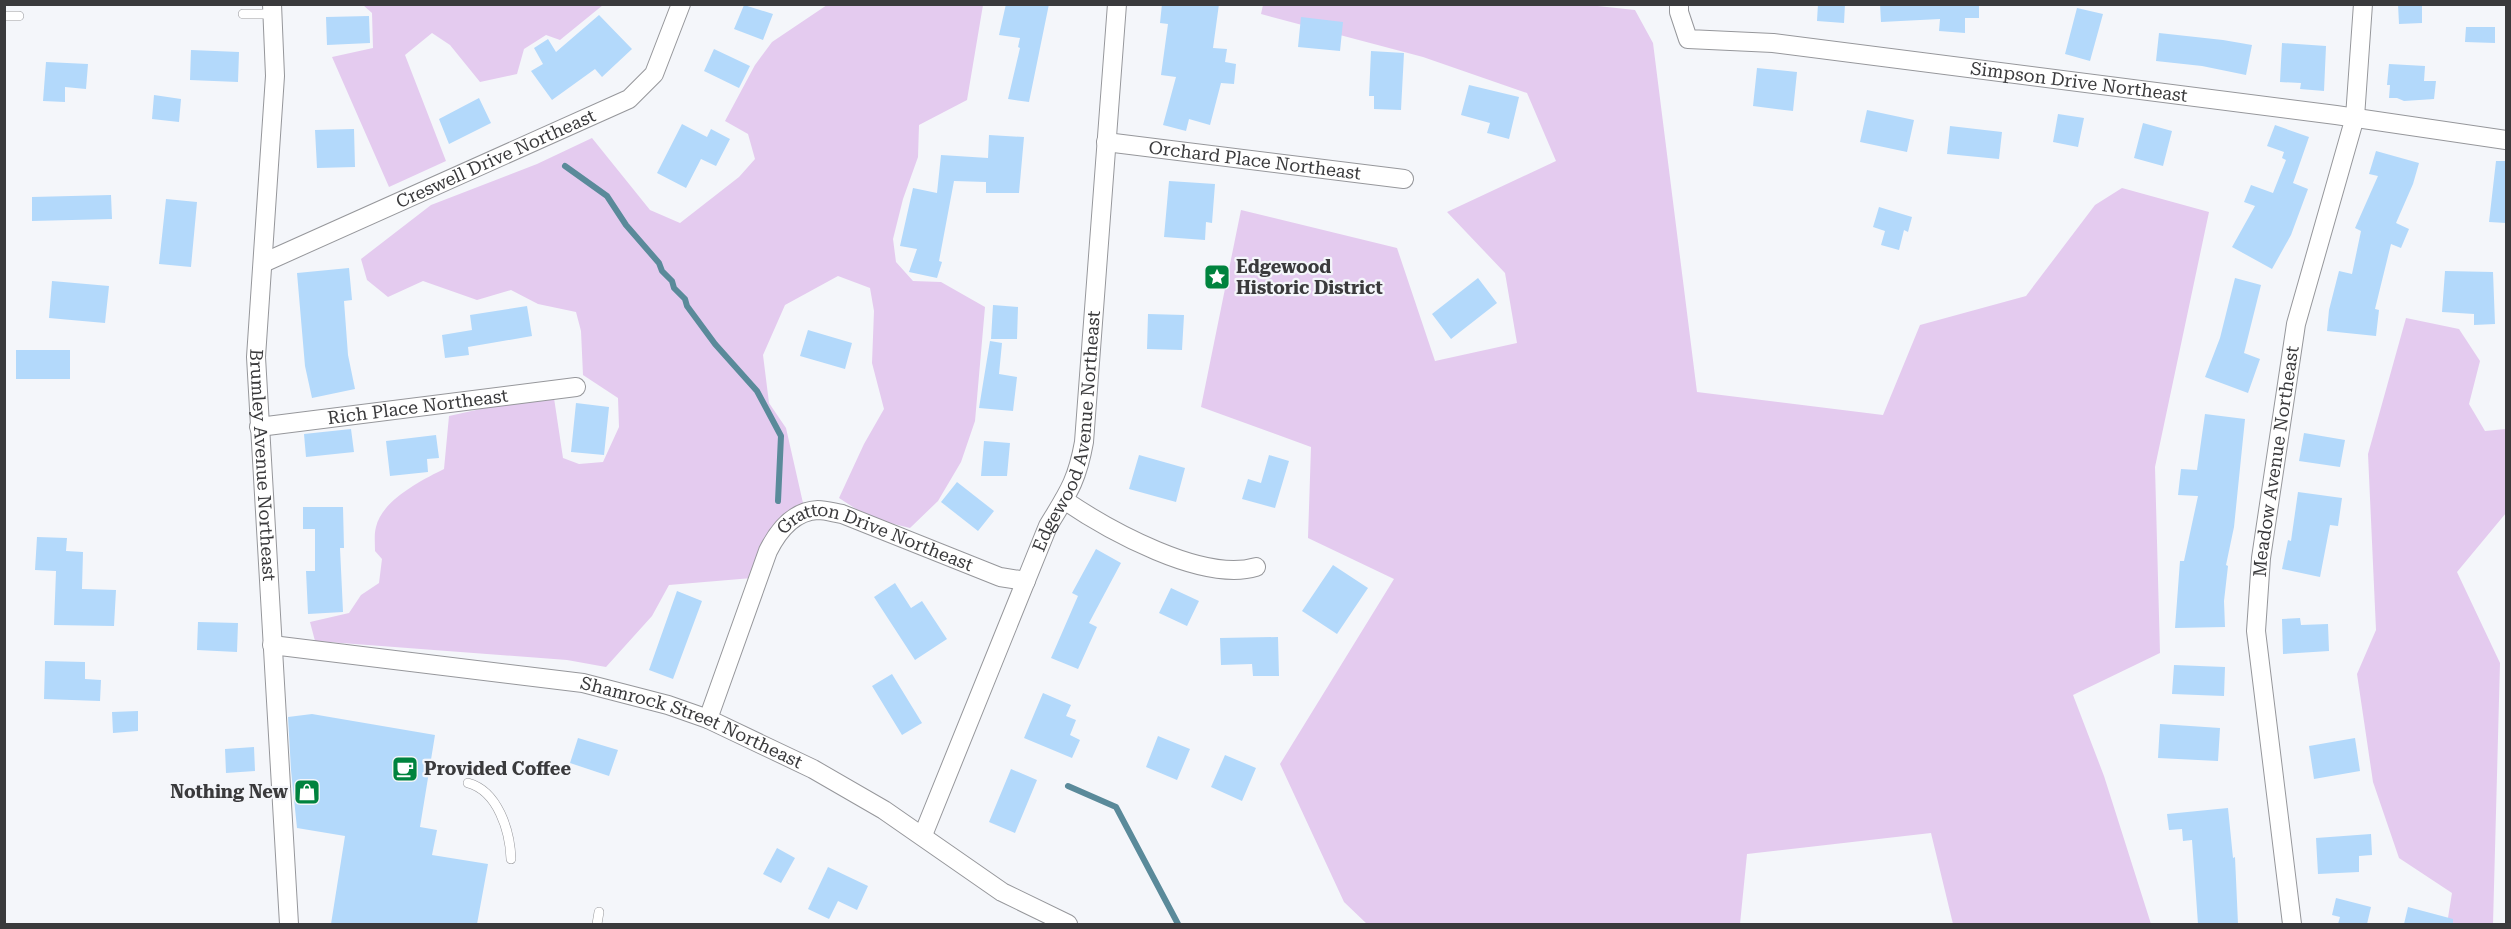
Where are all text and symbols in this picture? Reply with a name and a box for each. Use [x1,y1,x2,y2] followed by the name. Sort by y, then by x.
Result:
[1969,57,2189,106] street label: Simpson Drive Northeast
[393,104,599,212] street label: Creswell Drive Northeast
[1148,136,1362,184] street label: Orchard Place Northeast
[1236,256,1383,298] place label: Edgewood Historic District
[1202,262,1232,292] place icon: Edgewood Historic District
[1028,309,1104,554] street label: Edgewood Avenue Northeast
[2249,344,2303,578] street label: Meadow Avenue Northeast
[246,348,280,582] street label: Brumley Avenue Northeast
[326,385,509,428] street label: Rich Place Northeast
[772,499,976,575] street label: Gratton Drive Northeast
[578,672,806,773] street label: Shamrock Street Northeast
[390,754,420,784] cafe icon: Provided Coffee
[424,758,571,779] place label: Provided Coffee
[292,777,322,807] shop icon: Nothing New
[170,781,289,802] place label: Nothing New

